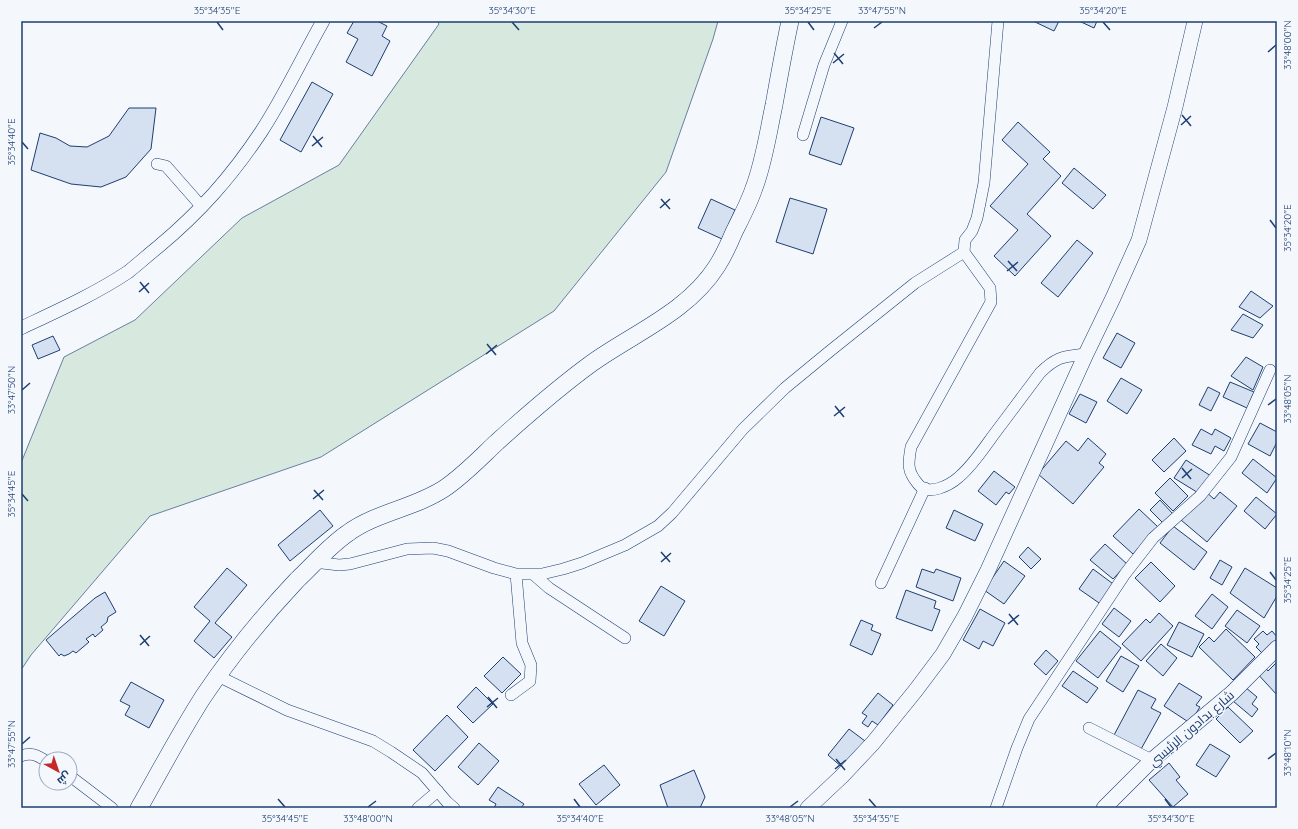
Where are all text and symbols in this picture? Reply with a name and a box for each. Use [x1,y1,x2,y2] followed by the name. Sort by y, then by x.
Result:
[194,4,241,17] text: 35°34'35"E
[488,4,536,17] text: 35°34'30"E
[785,4,832,17] text: 35°34'25"E
[858,4,906,17] text: 33°47'55"N
[1079,4,1127,17] text: 35°34'20"E
[1281,20,1294,70] text: 33°48'00"N
[5,118,18,166] text: 35°34'40"E
[1281,204,1294,252] text: 35°34'20"E
[5,366,18,414] text: 33°47'50"N
[1281,375,1294,423] text: 33°48'05"N
[5,470,18,517] text: 35°34'45"E
[1281,556,1294,603] text: 35°34'25"E
[1145,687,1239,772] street label: شارع بدادون الرئيسي
[5,720,18,768] text: 33°47'55"N
[1281,729,1294,777] text: 33°48'10"N
[38,751,78,791] north arrow
[55,769,74,789] text: ش
[262,812,309,825] text: 35°34'45"E
[343,812,393,825] text: 33°48'00"N
[556,812,604,825] text: 35°34'40"E
[766,812,814,825] text: 33°48'05"N
[853,812,900,825] text: 35°34'35"E
[1147,812,1195,825] text: 35°34'30"E

